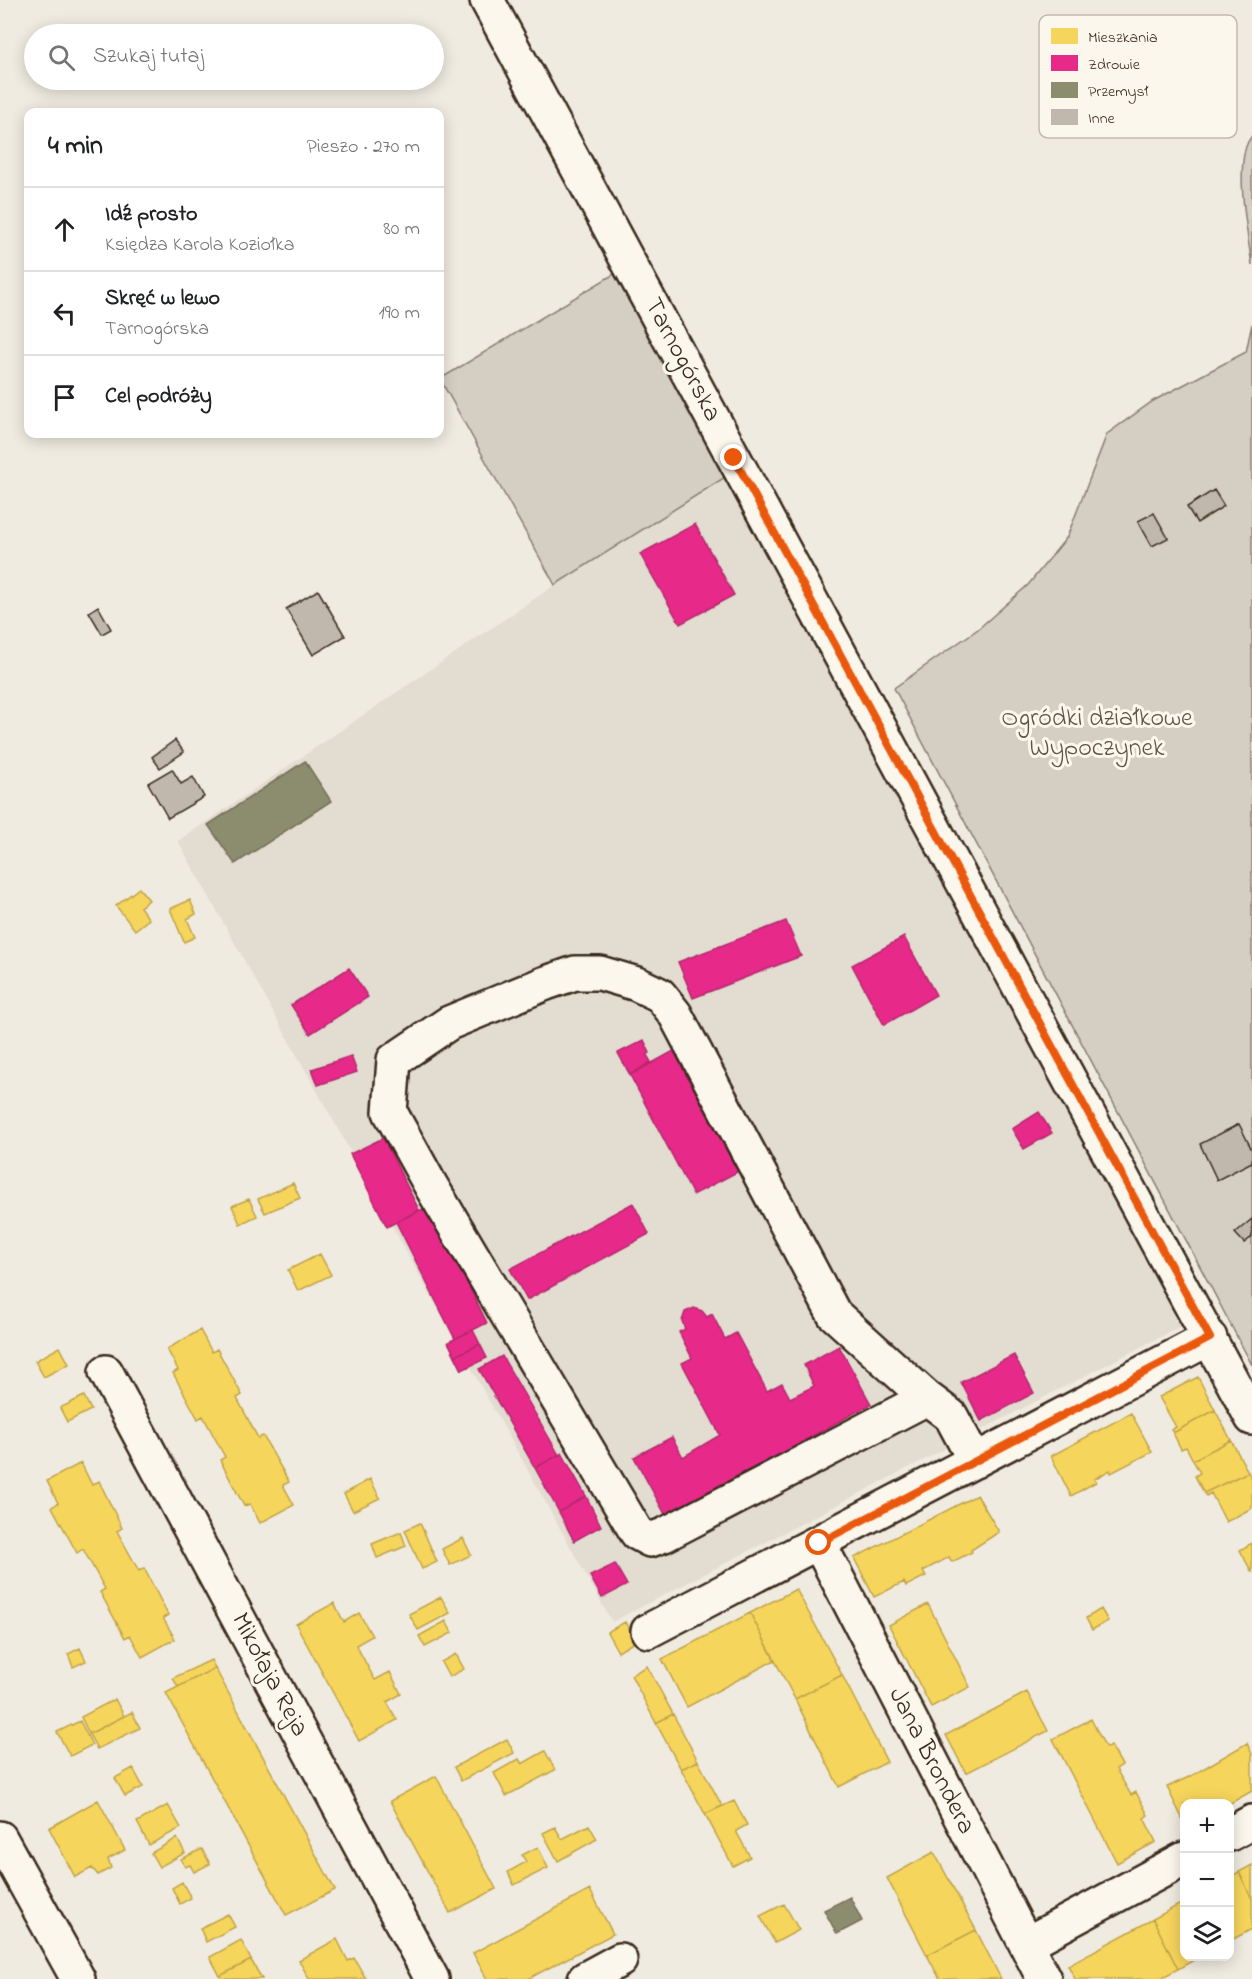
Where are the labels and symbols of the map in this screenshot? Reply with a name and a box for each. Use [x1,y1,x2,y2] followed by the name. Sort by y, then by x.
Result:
[1039,15,1237,138] legend
[1088,26,1158,50] text: Mieszkania
[1088,53,1141,77] text: Zdrowie
[1088,80,1149,104] text: Przemysł
[1088,107,1116,131] text: Inne
[633,291,731,429] street label: Tarnogórska
[720,444,746,470] route end
[1001,700,1193,768] park label: Ogródki działkowe Wypoczynek
[805,1529,831,1555] route start
[220,1606,318,1744] street label: Mikołaja Reja
[878,1681,984,1841] street label: Jana Brondera

